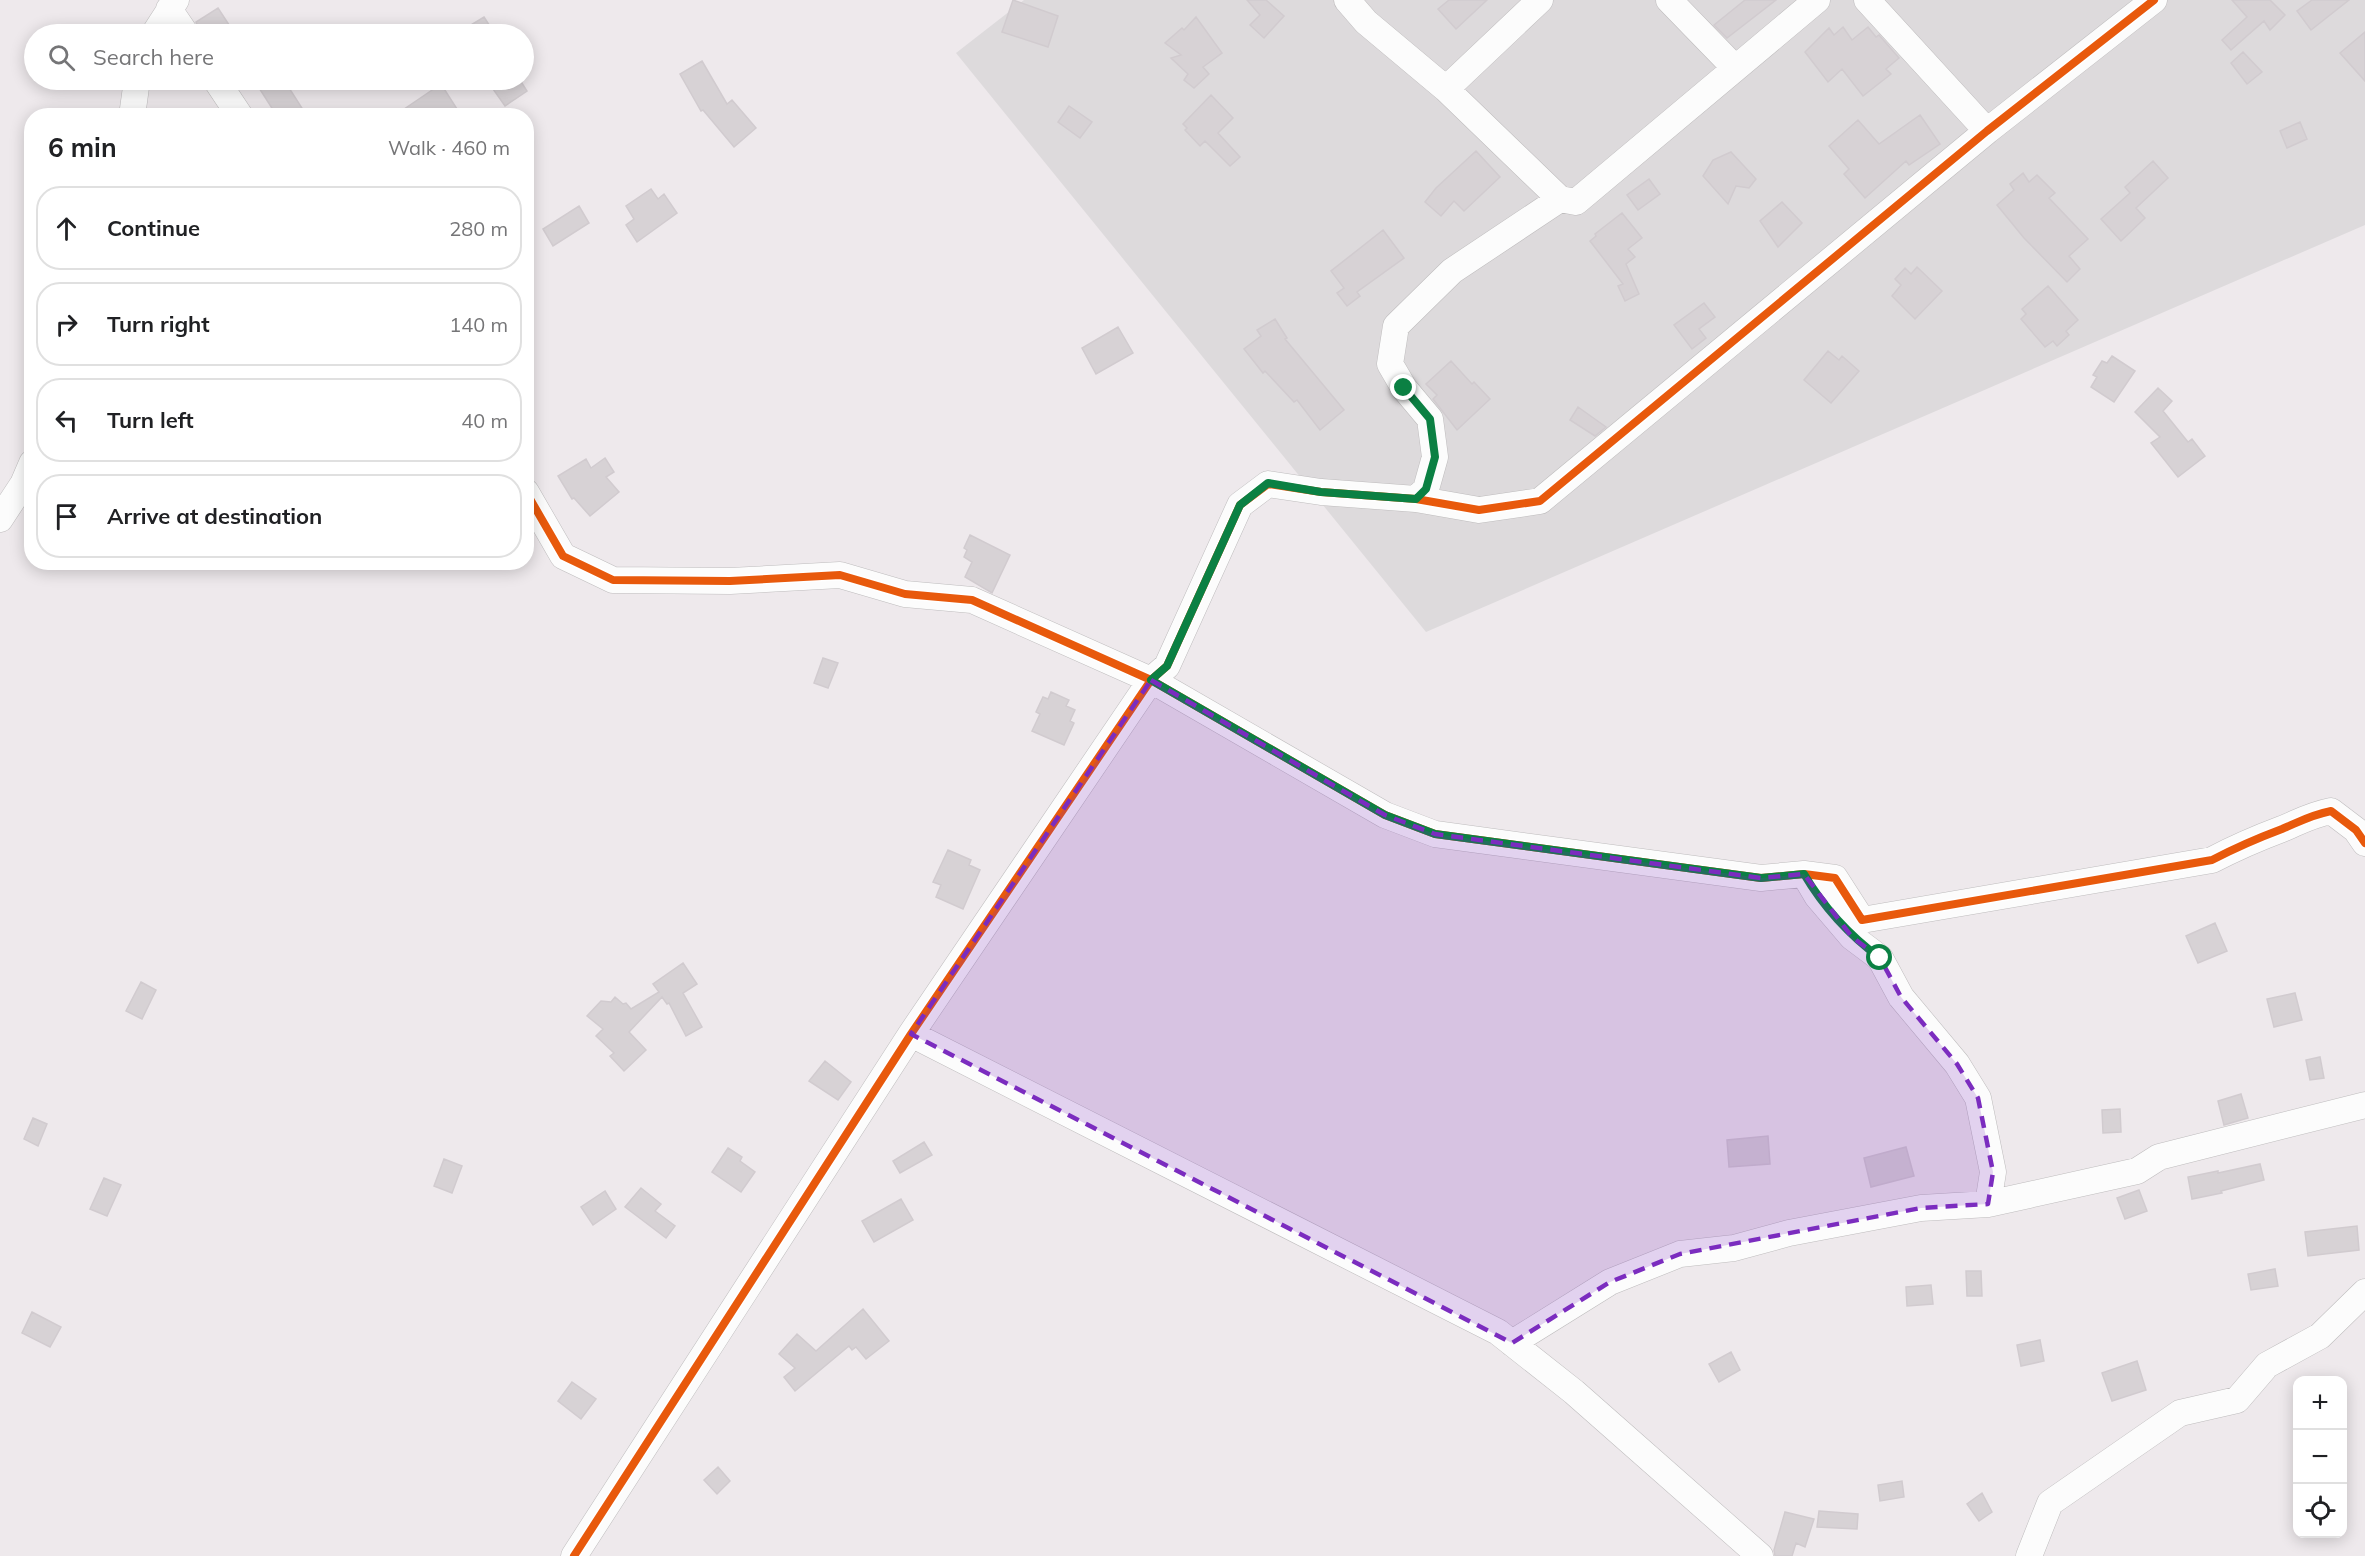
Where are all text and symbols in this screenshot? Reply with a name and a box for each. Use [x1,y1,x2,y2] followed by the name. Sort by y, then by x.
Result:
[24,24,534,90] search box
[45,41,78,74] icon: search
[93,43,214,71] text: Search here
[48,131,117,164] text: 6 min
[388,135,510,160] text: Walk · 460 m
[50,212,83,245] icon: ahead
[107,214,200,242] text: Continue
[449,216,508,241] text: 280 m
[50,308,83,341] icon: right
[107,310,210,338] text: Turn right
[449,312,508,337] text: 140 m
[1390,374,1416,400] route end
[50,404,83,437] icon: left
[107,406,194,434] text: Turn left
[461,408,508,433] text: 40 m
[50,500,83,533] icon: arrive
[107,502,322,530] text: Arrive at destination
[1866,944,1892,970] route start
[2293,1376,2347,1538] map controls
[2293,1376,2347,1430] button: +
[2293,1430,2347,1484] button: −
[2293,1484,2347,1538] button: locate

